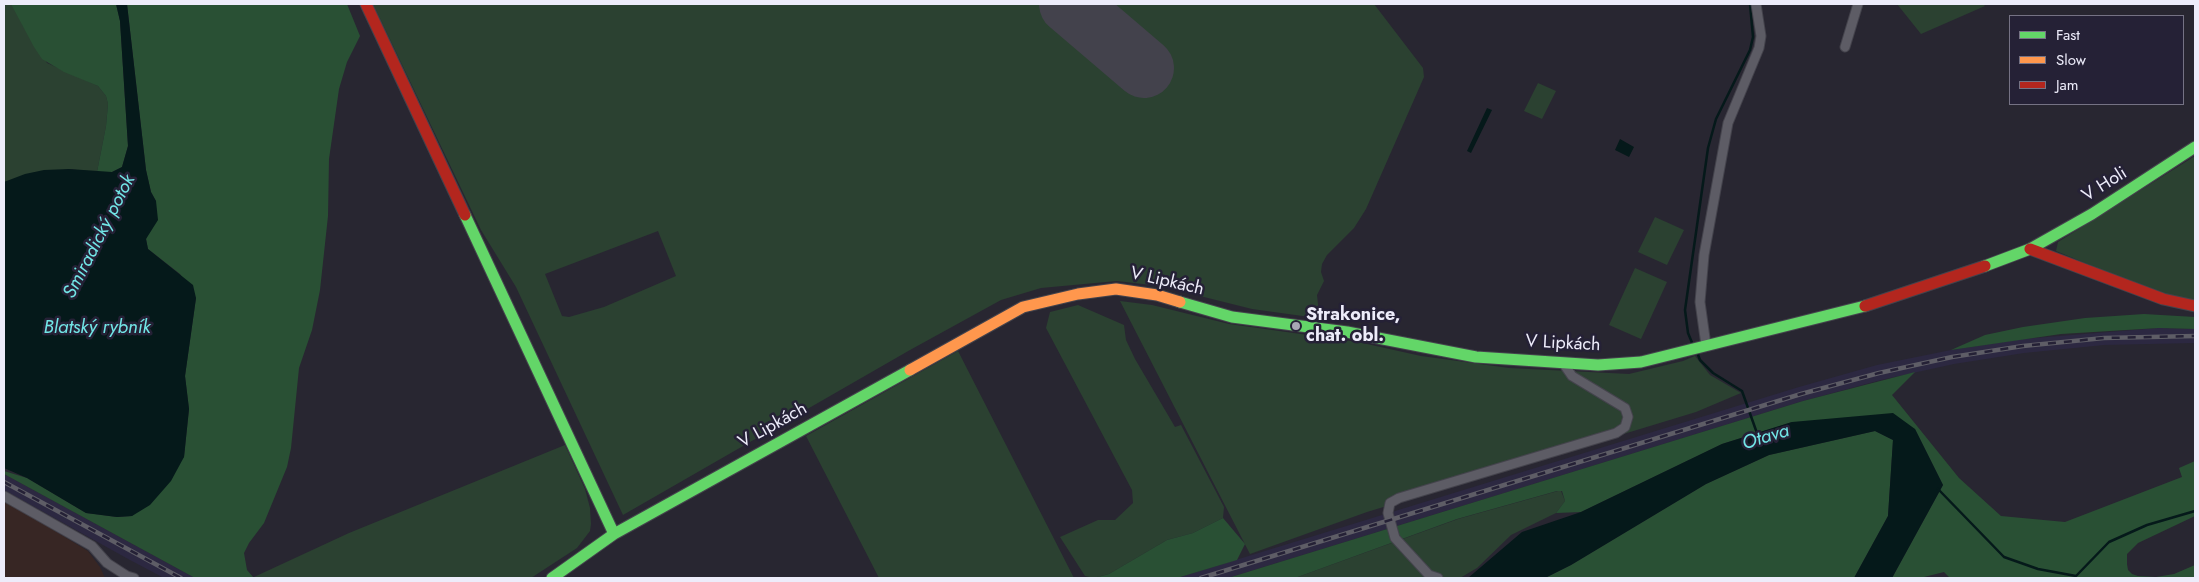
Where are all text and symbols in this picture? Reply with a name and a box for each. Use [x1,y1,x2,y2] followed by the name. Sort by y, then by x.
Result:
[2009,15,2184,105] legend
[2056,24,2080,46] text: Fast
[2056,49,2086,71] text: Slow
[2056,74,2079,96] text: Jam
[2079,163,2131,207] street label: V Holi
[59,171,141,303] water label: Smiradický potok
[1128,263,1206,301] street label: V Lipkách
[1306,305,1400,348] place label: Strakonice, chat. obl.
[43,317,151,339] water label: Blatský rybník
[1290,320,1302,332] marker: Strakonice, chat. obl.
[1525,331,1601,357] street label: V Lipkách
[735,398,811,454] street label: V Lipkách
[1740,420,1792,456] water label: Otava

